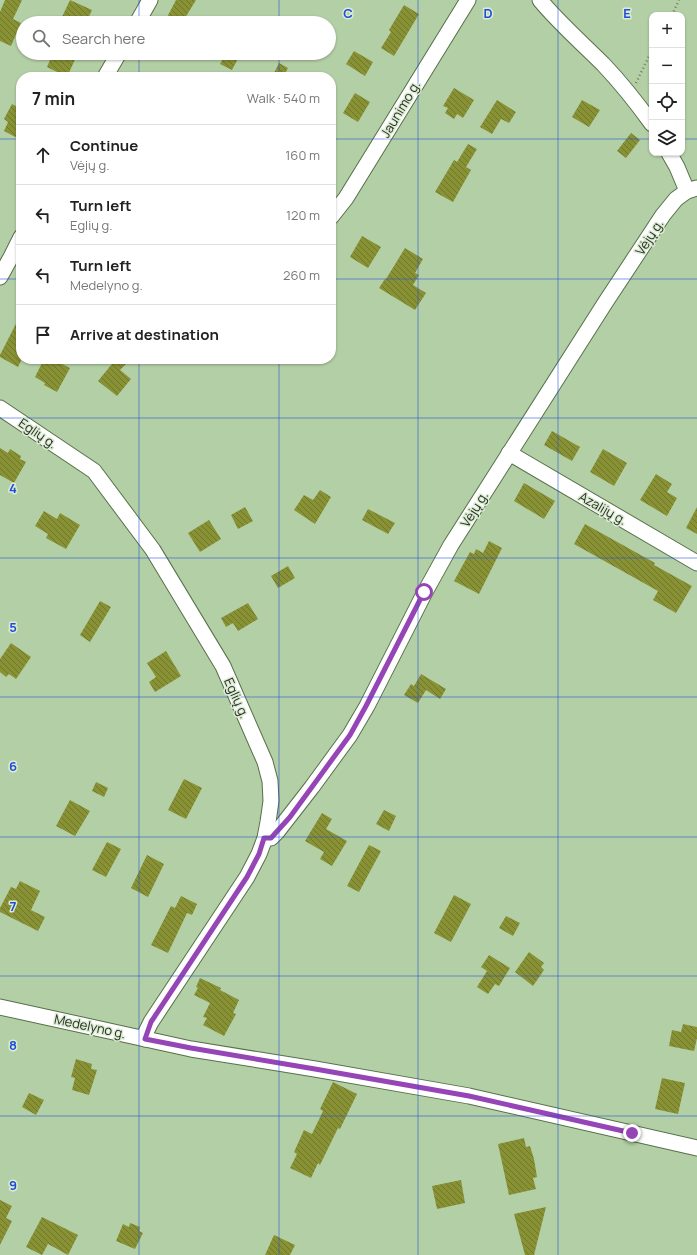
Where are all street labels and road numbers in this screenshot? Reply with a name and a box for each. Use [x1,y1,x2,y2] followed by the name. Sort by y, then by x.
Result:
[376,77,424,141] street label: Jaunimo g.
[631,216,667,258] street label: Vėjų g.
[15,414,61,452] street label: Eglių g.
[576,487,630,529] street label: Azalijų g.
[456,488,492,530] street label: Vėjų g.
[220,675,254,721] street label: Eglių g.
[53,1010,127,1042] street label: Medelyno g.

